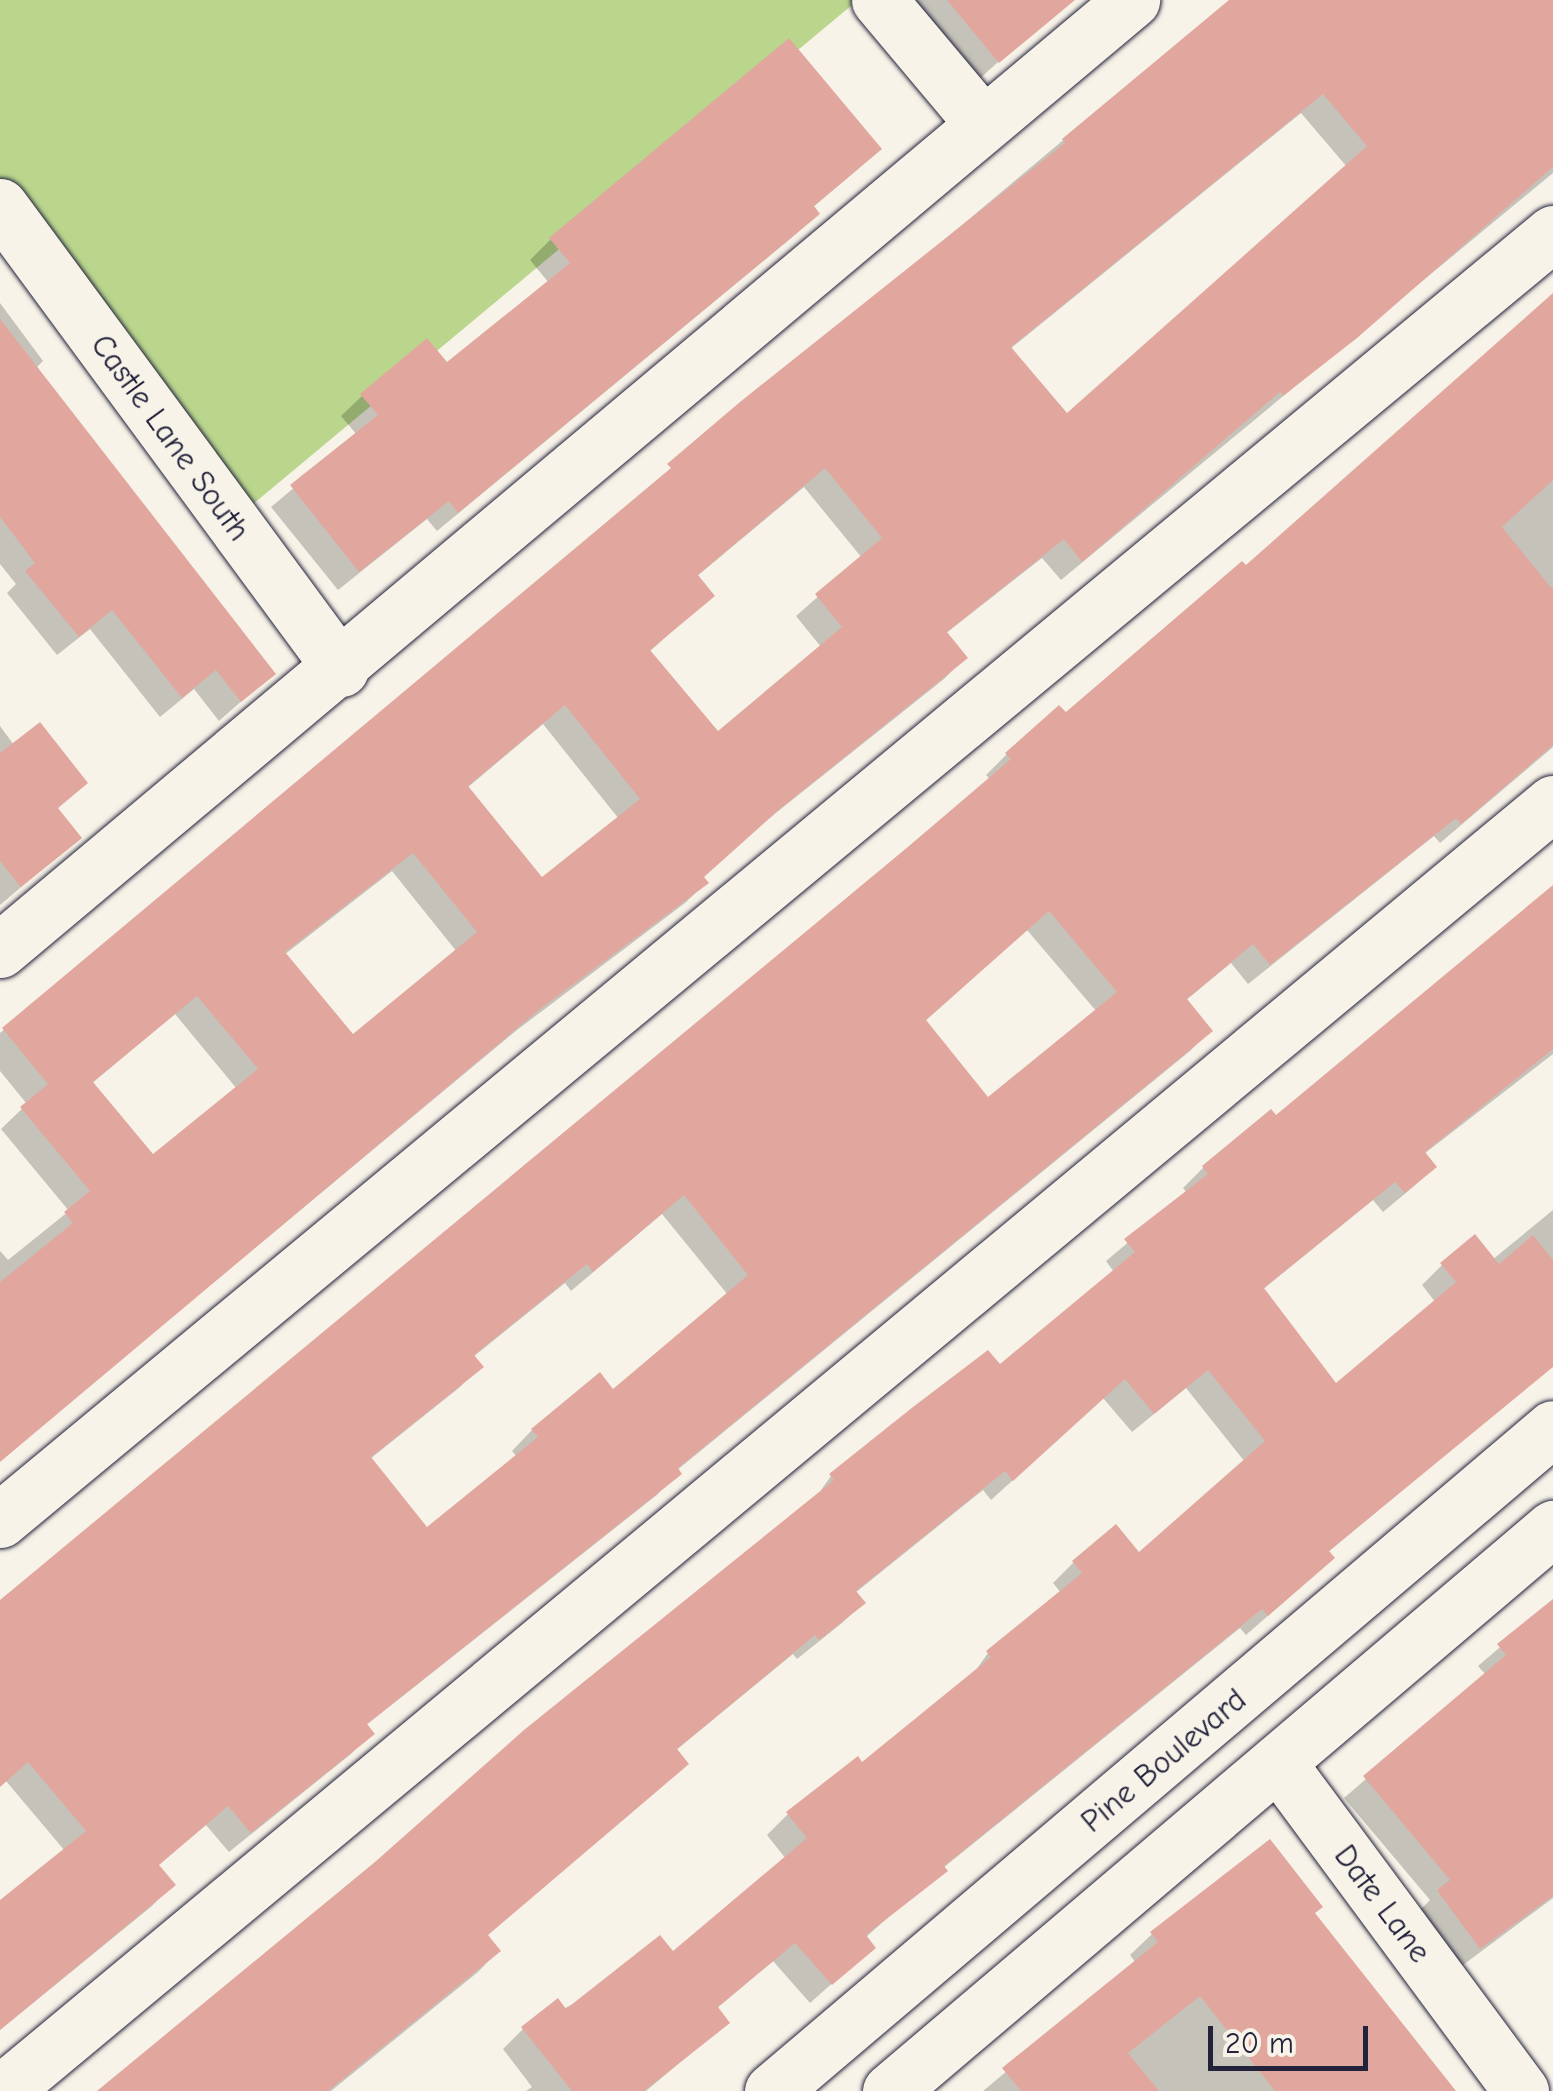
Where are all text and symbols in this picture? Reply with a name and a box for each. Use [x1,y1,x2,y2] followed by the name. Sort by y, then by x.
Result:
[82,327,258,549] street label: Castle Lane South
[1074,1681,1254,1841] street label: Pine Boulevard
[1325,1838,1439,1970] street label: Date Lane
[1213,2006,1373,2068] scale bar
[1225,2026,1294,2061] text: 20 m

